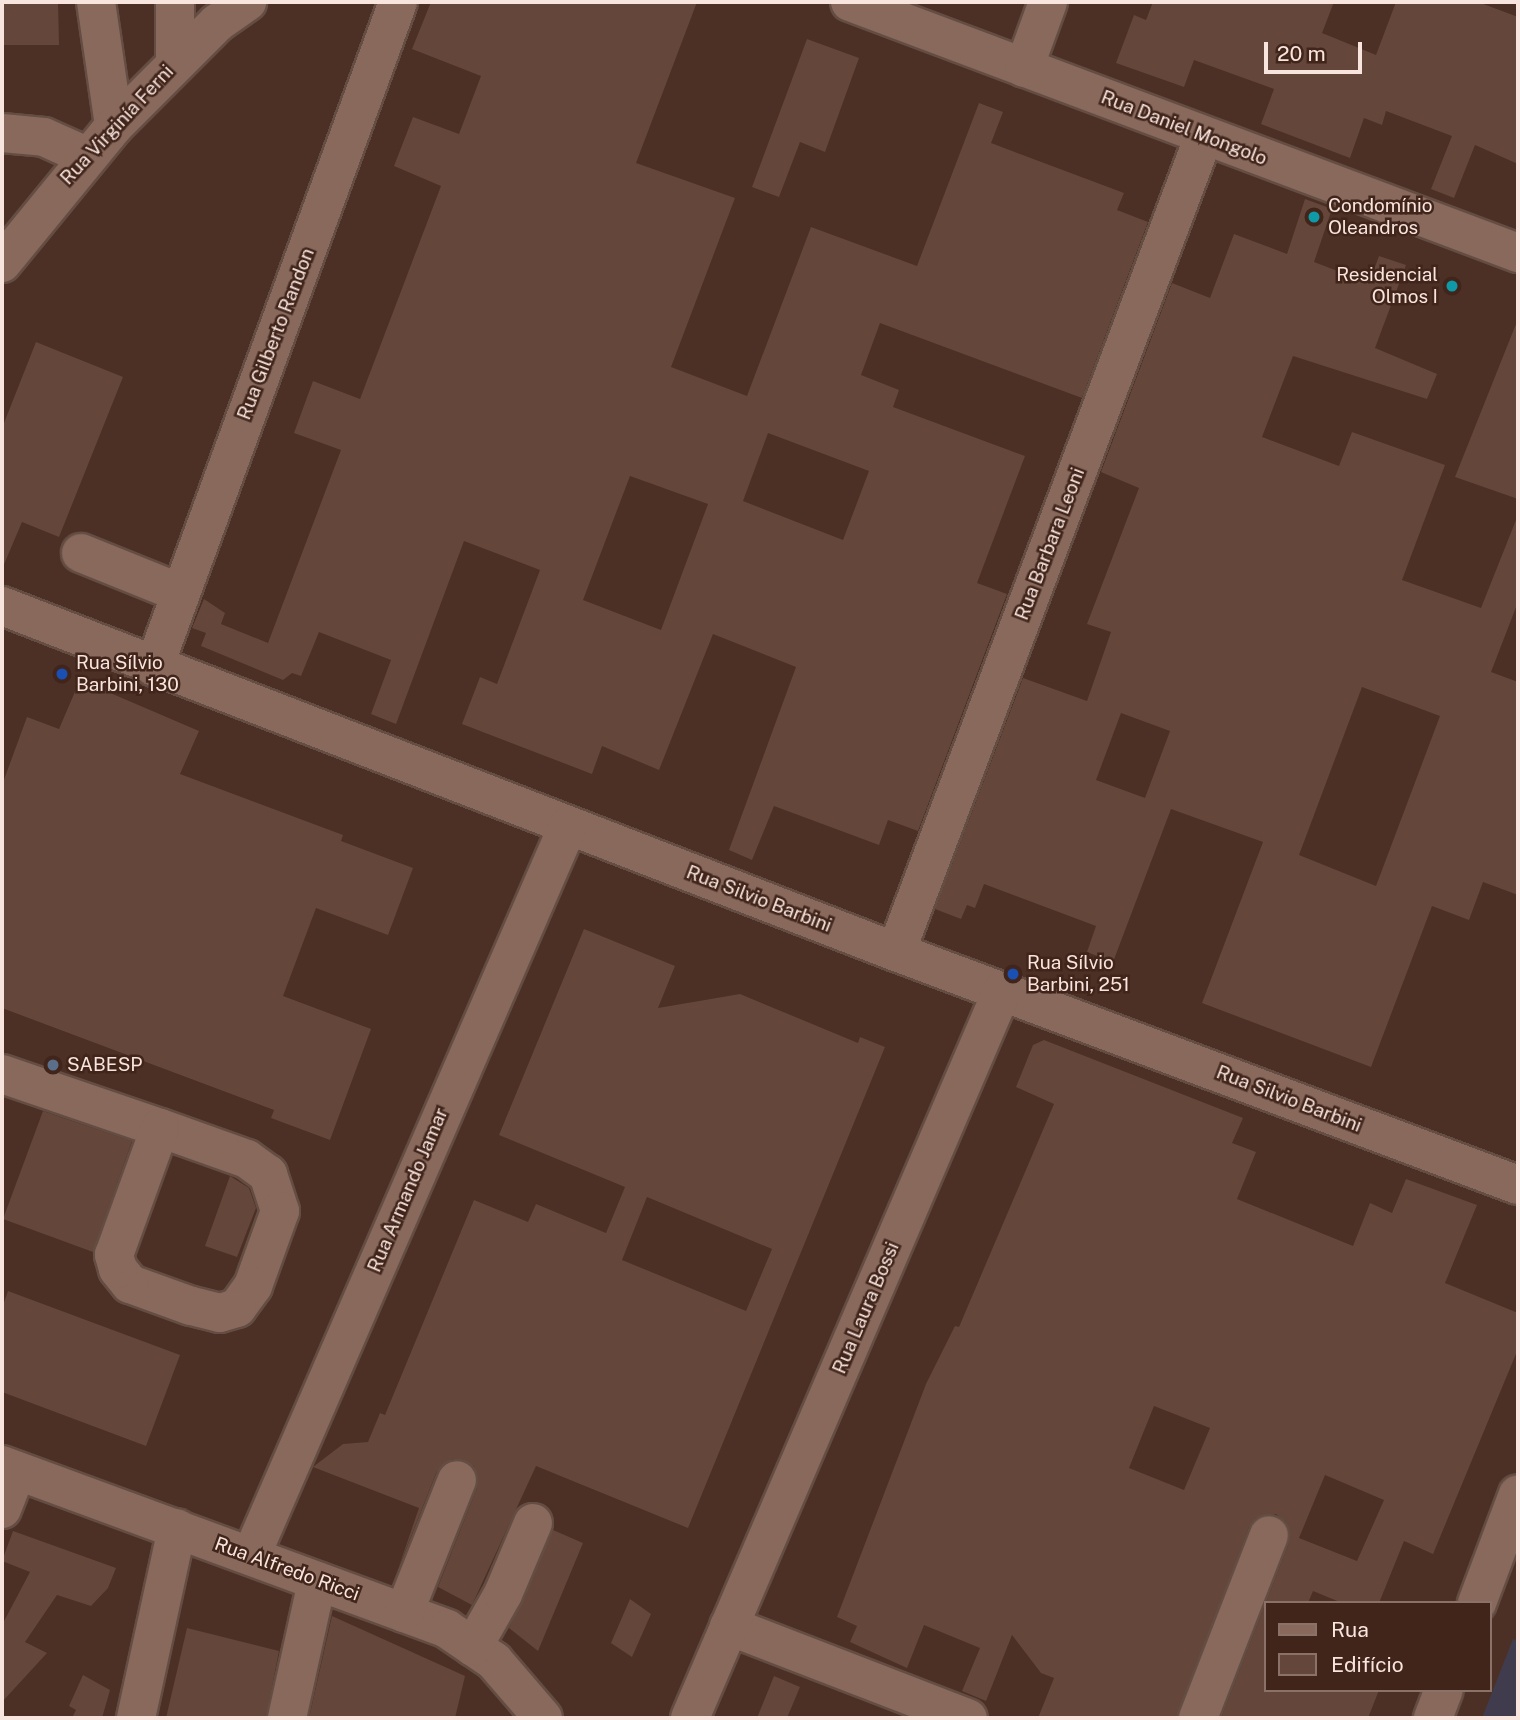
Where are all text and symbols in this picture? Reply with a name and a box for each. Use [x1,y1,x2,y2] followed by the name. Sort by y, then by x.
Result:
[1268,28,1366,72] scale bar
[1277,41,1326,66] text: 20 m
[56,60,178,190] street label: Rua Virginía Ferni
[1098,86,1270,170] street label: Rua Daniel Mongolo
[1328,195,1432,239] place label: Condomínio Oleandros
[1306,209,1322,225] marker: Condomínio Oleandros
[233,245,319,423] street label: Rua Gilberto Randon
[1336,264,1438,308] place label: Residencial Olmos I
[1444,278,1460,294] marker: Residencial Olmos I
[1010,465,1090,623] street label: Rua Barbara Leoni
[76,652,179,696] place label: Rua Sílvio Barbini, 130
[54,666,70,682] marker: Rua Sílvio Barbini, 130
[683,861,835,937] street label: Rua Silvio Barbini
[1027,952,1130,996] place label: Rua Sílvio Barbini, 251
[1005,966,1021,982] marker: Rua Sílvio Barbini, 251
[67,1054,142,1076] place label: SABESP
[45,1057,61,1073] marker: SABESP
[1213,1061,1365,1137] street label: Rua Silvio Barbini
[363,1104,453,1276] street label: Rua Armando Jamar
[828,1239,904,1377] street label: Rua Laura Bossi
[211,1532,363,1606] street label: Rua Alfredo Ricci
[1264,1601,1492,1692] legend
[1331,1617,1369,1642] text: Rua
[1331,1652,1404,1677] text: Edifício

